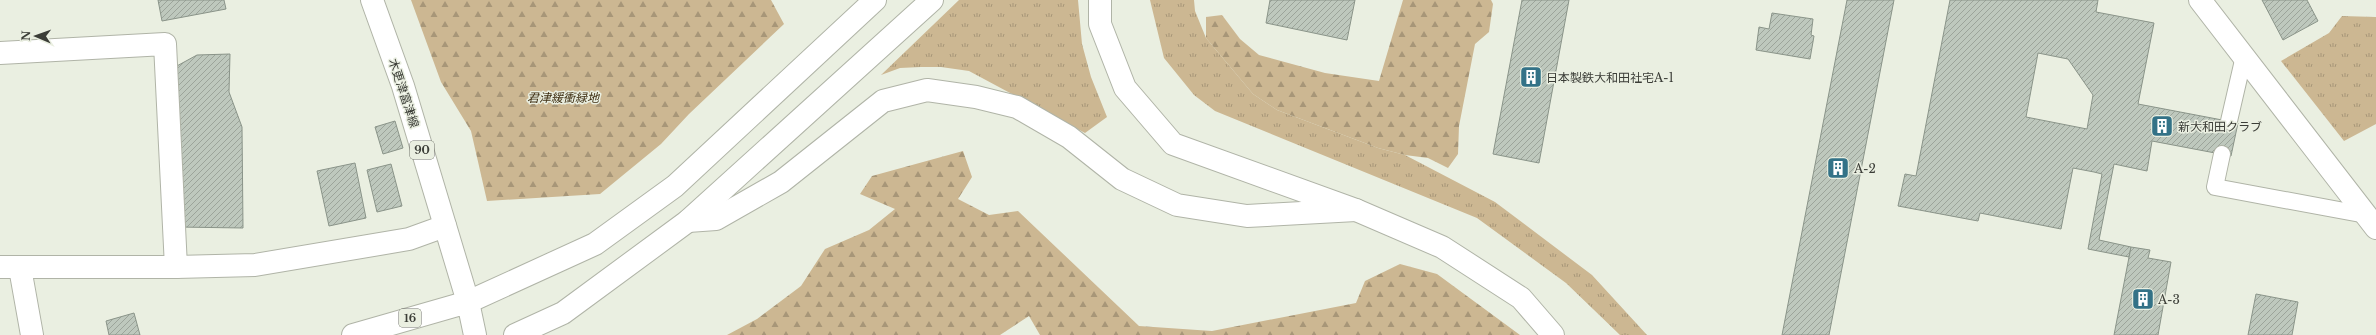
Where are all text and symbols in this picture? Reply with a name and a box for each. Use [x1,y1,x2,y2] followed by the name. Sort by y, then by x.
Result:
[16,16,56,56] north arrow
[19,30,33,41] text: N
[386,56,422,130] street label: 木更津富津線
[1518,64,1544,90] building icon: 日本製鉄大和田社宅A-1
[1546,70,1674,85] place label: 日本製鉄大和田社宅A-1
[527,90,601,105] park label: 君津緩衝緑地
[2149,113,2175,139] building icon: 新大和田クラブ
[2178,119,2262,134] place label: 新大和田クラブ
[410,141,434,159] road number: 90
[1825,155,1851,181] building icon: A-2
[1853,161,1876,176] place label: A-2
[2130,286,2156,312] building icon: A-3
[2157,292,2180,307] place label: A-3
[399,309,421,327] road number: 16

